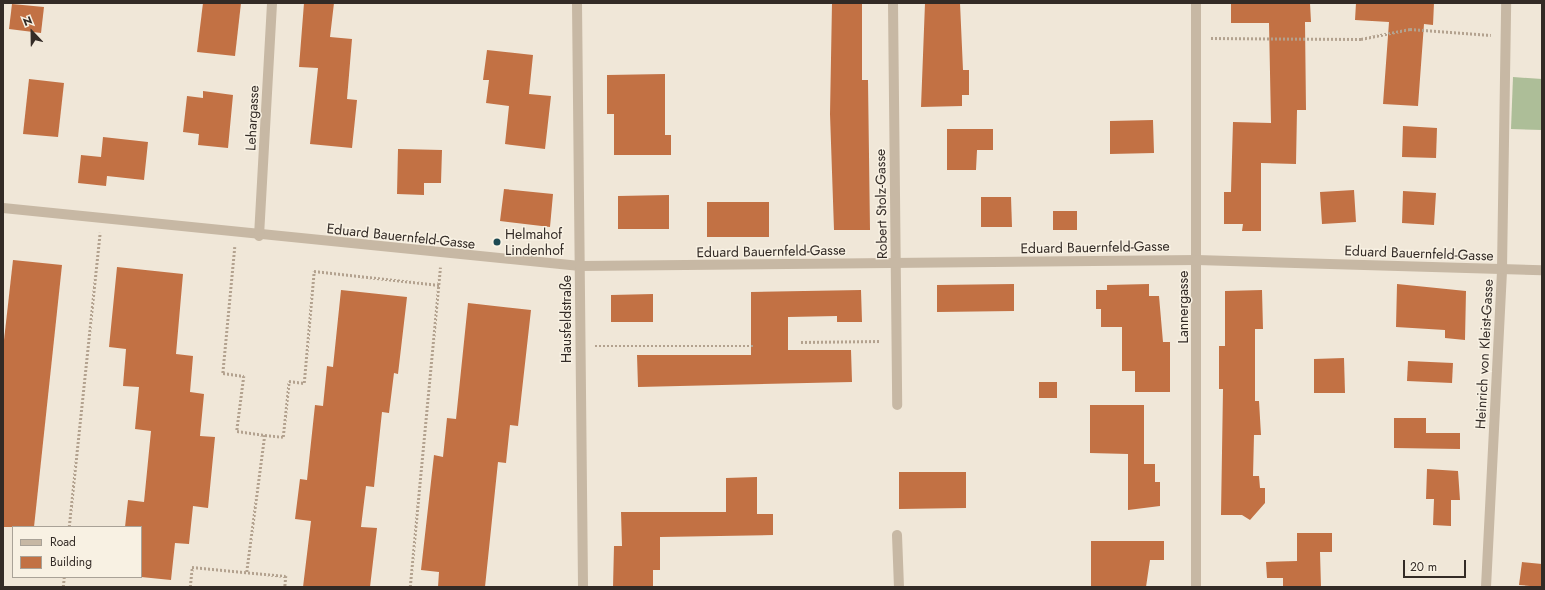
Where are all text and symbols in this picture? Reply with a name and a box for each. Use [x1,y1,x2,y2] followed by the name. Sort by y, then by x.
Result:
[12,12,52,52] north arrow
[20,12,35,30] text: N
[242,85,262,151] street label: Lehargasse
[872,149,890,259] street label: Robert Stolz-Gasse
[326,220,476,252] street label: Eduard Bauernfeld-Gasse
[505,226,564,258] place label: Helmahof Lindenhof
[492,237,502,247] marker: Helmahof Lindenhof
[1020,237,1170,257] street label: Eduard Bauernfeld-Gasse
[696,241,846,261] street label: Eduard Bauernfeld-Gasse
[1344,242,1494,264] street label: Eduard Bauernfeld-Gasse
[1175,271,1191,343] street label: Lannergasse
[558,275,574,363] street label: Hausfeldstraße
[1472,279,1496,429] street label: Heinrich von Kleist-Gasse
[12,526,142,578] legend
[50,533,76,551] text: Road
[1405,552,1468,578] scale bar
[50,553,92,571] text: Building
[1410,558,1437,576] text: 20 m

